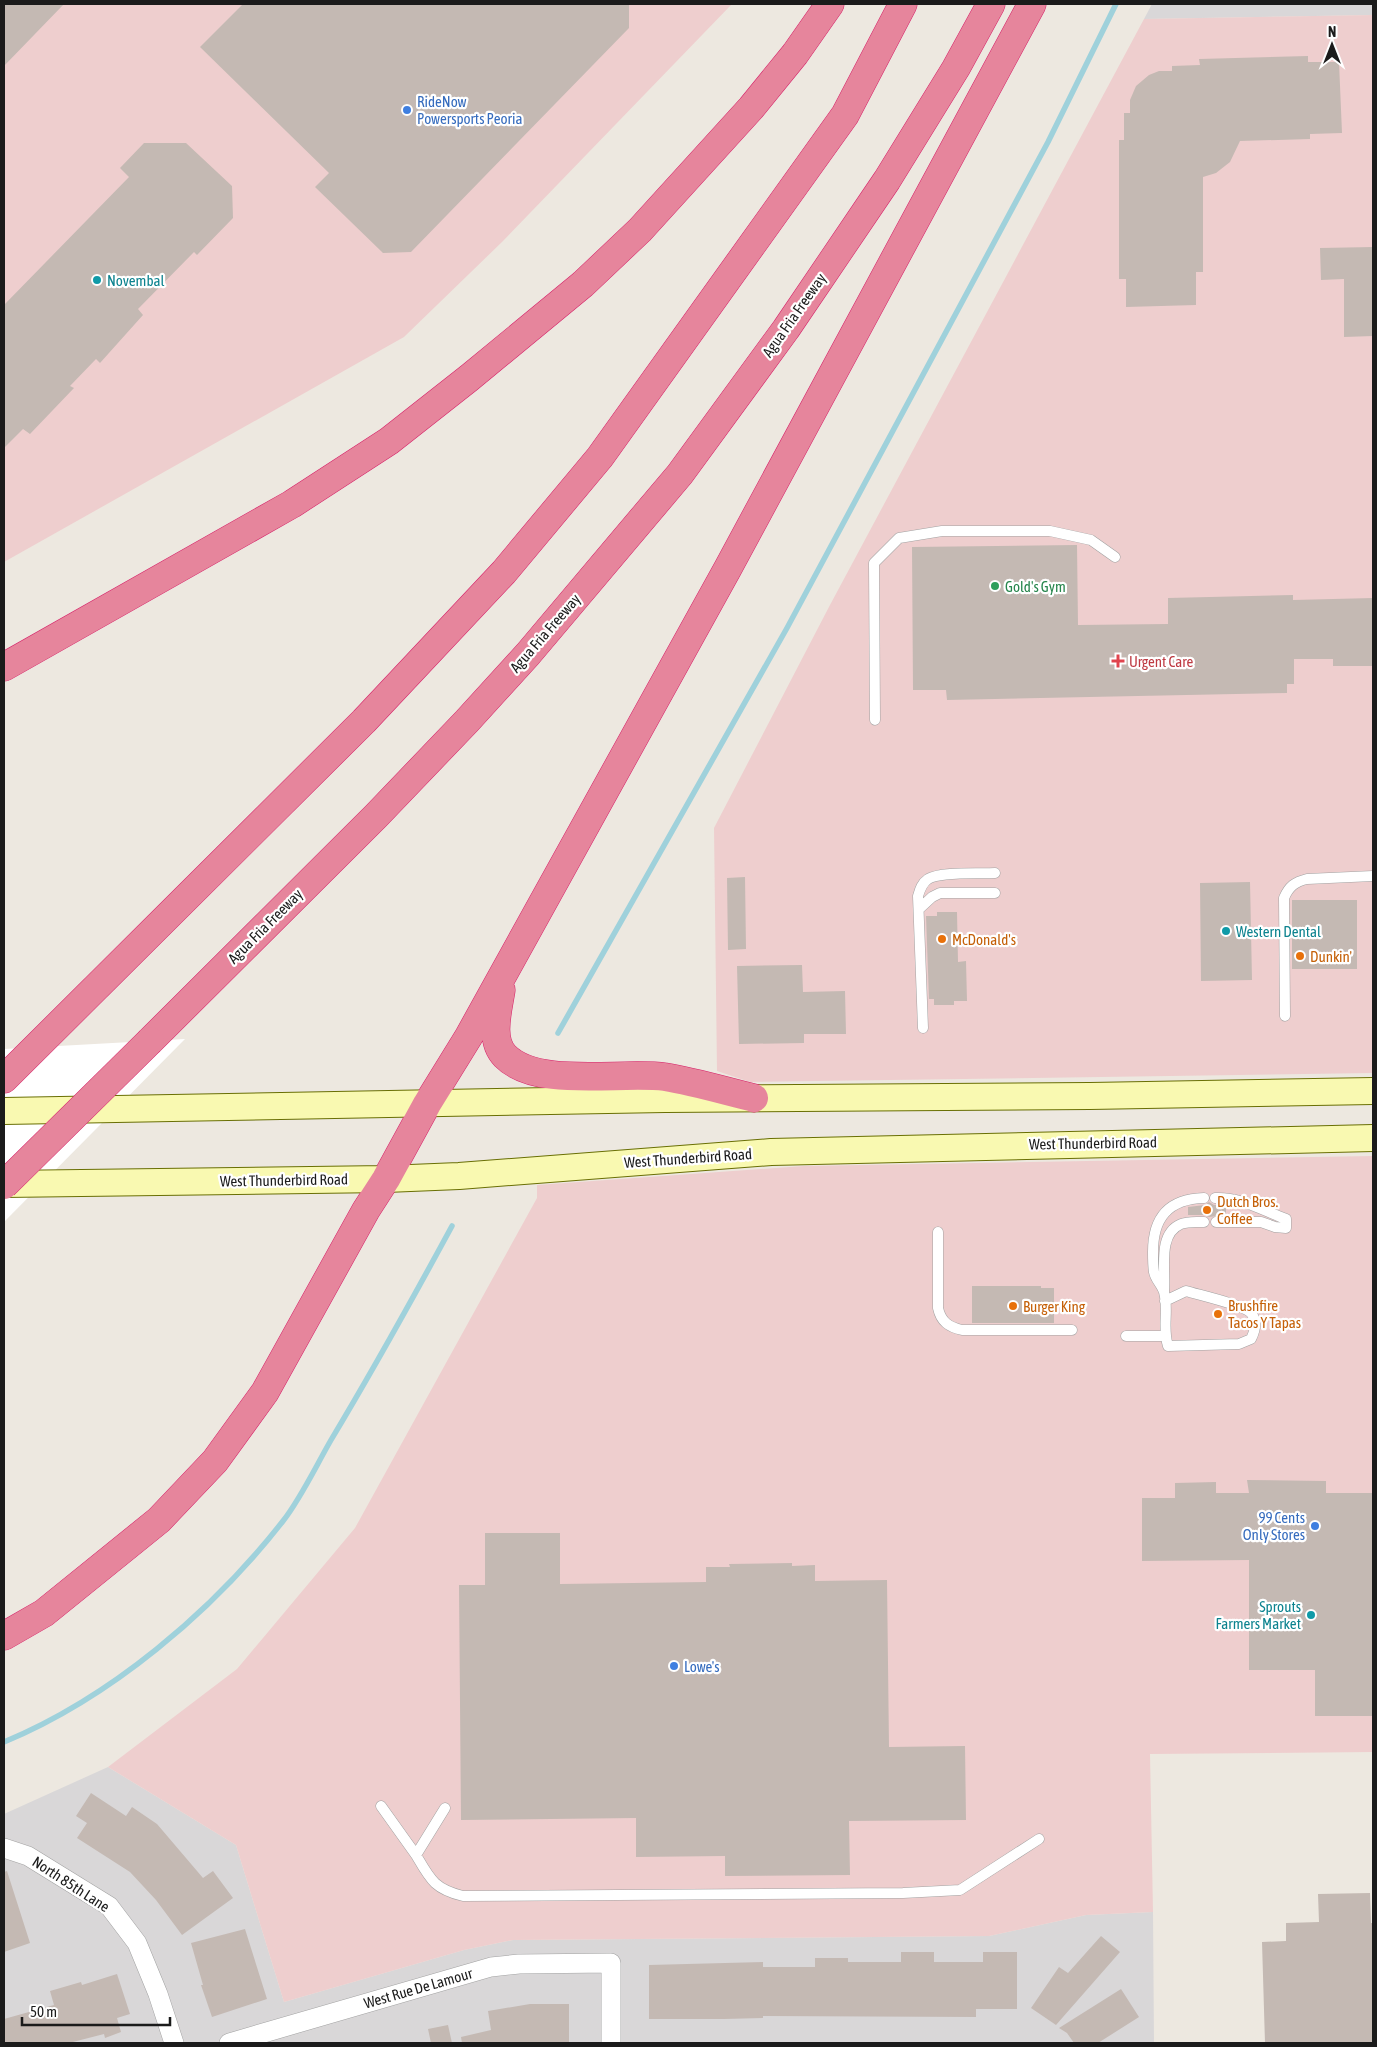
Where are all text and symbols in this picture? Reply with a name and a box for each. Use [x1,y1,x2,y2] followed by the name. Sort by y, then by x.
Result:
[1307,20,1357,70] north arrow
[1328,24,1336,40] text: N
[417,93,522,127] place label: RideNow Powersports Peoria
[401,104,413,116] marker: RideNow Powersports Peoria
[759,270,829,360] street label: Agua Fria Freeway
[107,272,164,289] place label: Novembal
[91,274,103,286] marker: Novembal
[1005,578,1066,595] place label: Gold's Gym
[989,580,1001,592] marker: Gold's Gym
[506,590,584,676] street label: Agua Fria Freeway
[1129,653,1194,670] place label: Urgent Care
[1111,654,1125,668] marker: Urgent Care
[224,885,306,967] street label: Agua Fria Freeway
[1236,923,1321,940] place label: Western Dental
[1220,925,1232,937] marker: Western Dental
[952,931,1016,948] place label: McDonald's
[936,933,948,945] marker: McDonald's
[1310,948,1352,965] place label: Dunkin'
[1294,950,1306,962] marker: Dunkin'
[1029,1133,1157,1153] street label: West Thunderbird Road
[624,1145,752,1171] street label: West Thunderbird Road
[220,1170,348,1190] street label: West Thunderbird Road
[1217,1193,1279,1227] place label: Dutch Bros. Coffee
[1201,1204,1213,1216] marker: Dutch Bros. Coffee
[1228,1297,1301,1331] place label: Brushfire Tacos Y Tapas
[1023,1298,1086,1315] place label: Burger King
[1007,1300,1019,1312] marker: Burger King
[1212,1308,1224,1320] marker: Brushfire Tacos Y Tapas
[1243,1509,1305,1543] place label: 99 Cents Only Stores
[1309,1520,1321,1532] marker: 99 Cents Only Stores
[1216,1598,1301,1632] place label: Sprouts Farmers Market
[1305,1609,1317,1621] marker: Sprouts Farmers Market
[684,1658,720,1675] place label: Lowe's
[668,1660,680,1672] marker: Lowe's
[29,1853,113,1915] street label: North 85th Lane
[362,1964,475,2012] street label: West Rue De Lamour
[22,1994,170,2026] scale bar
[30,2003,57,2020] text: 50 m

